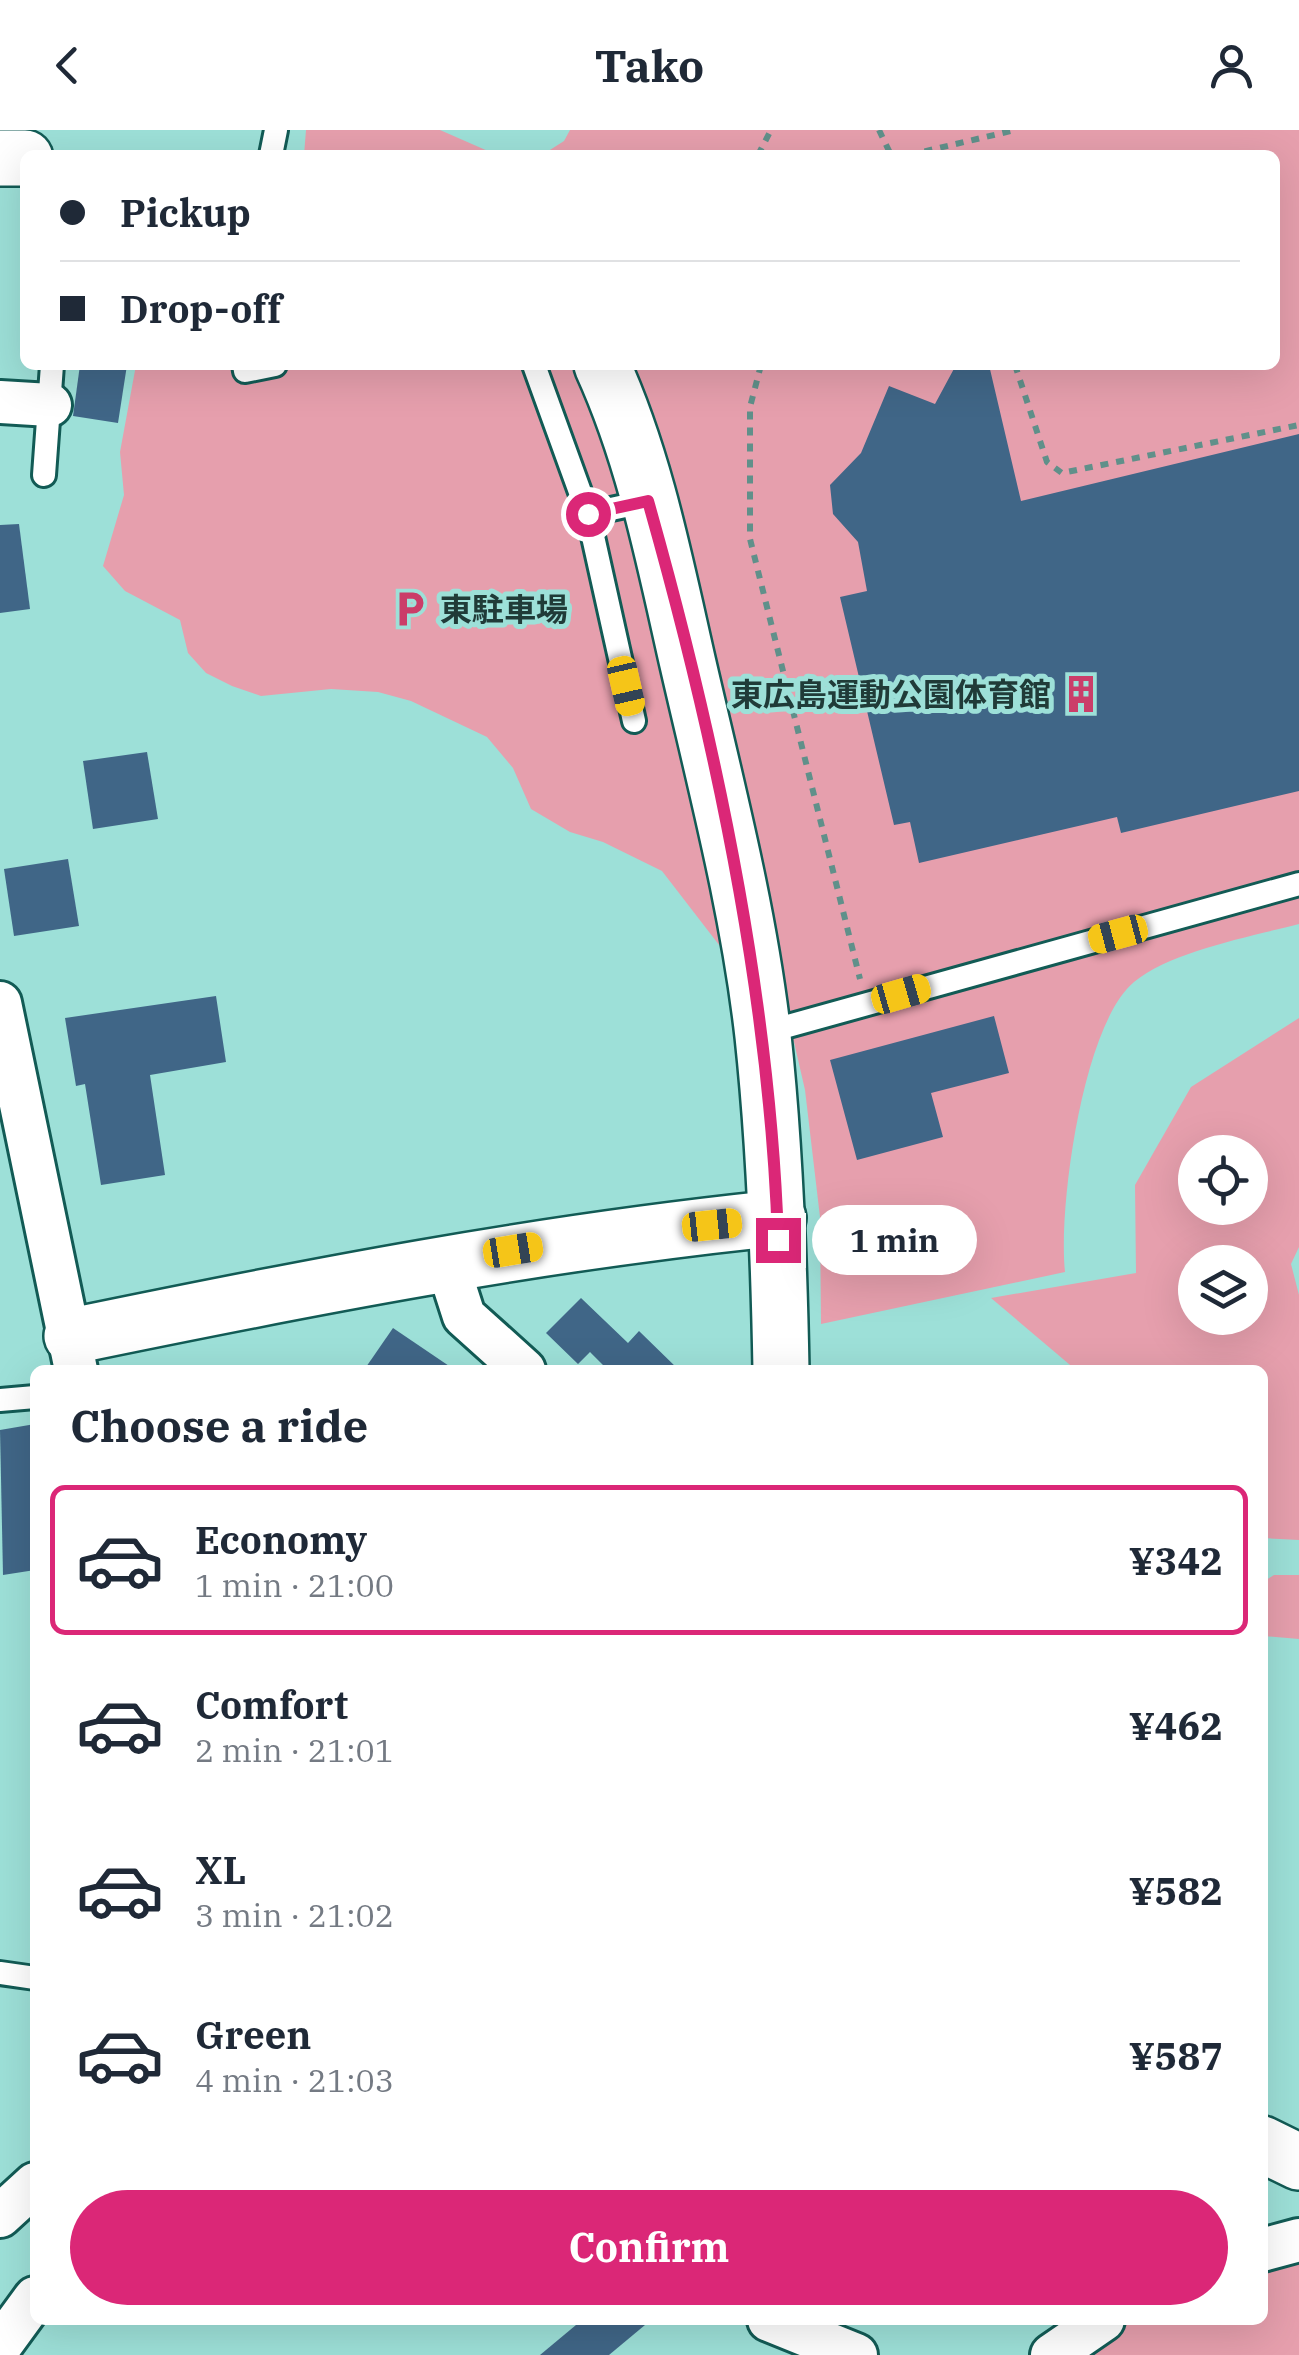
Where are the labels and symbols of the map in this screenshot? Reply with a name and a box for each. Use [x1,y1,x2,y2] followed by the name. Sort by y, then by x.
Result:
[566,492,611,537] route start
[389,588,431,630] parking icon: 東駐車場
[440,588,568,630] place label: 東駐車場
[605,653,647,719] car
[731,673,1051,715] place label: 東広島運動公園体育館
[1060,673,1102,715] building icon: 東広島運動公園体育館
[1085,912,1151,956] car
[868,971,934,1017] car
[813,1205,978,1275] callout: 1 min
[681,1207,743,1243] car
[756,1218,801,1263] route end
[481,1230,545,1270] car

